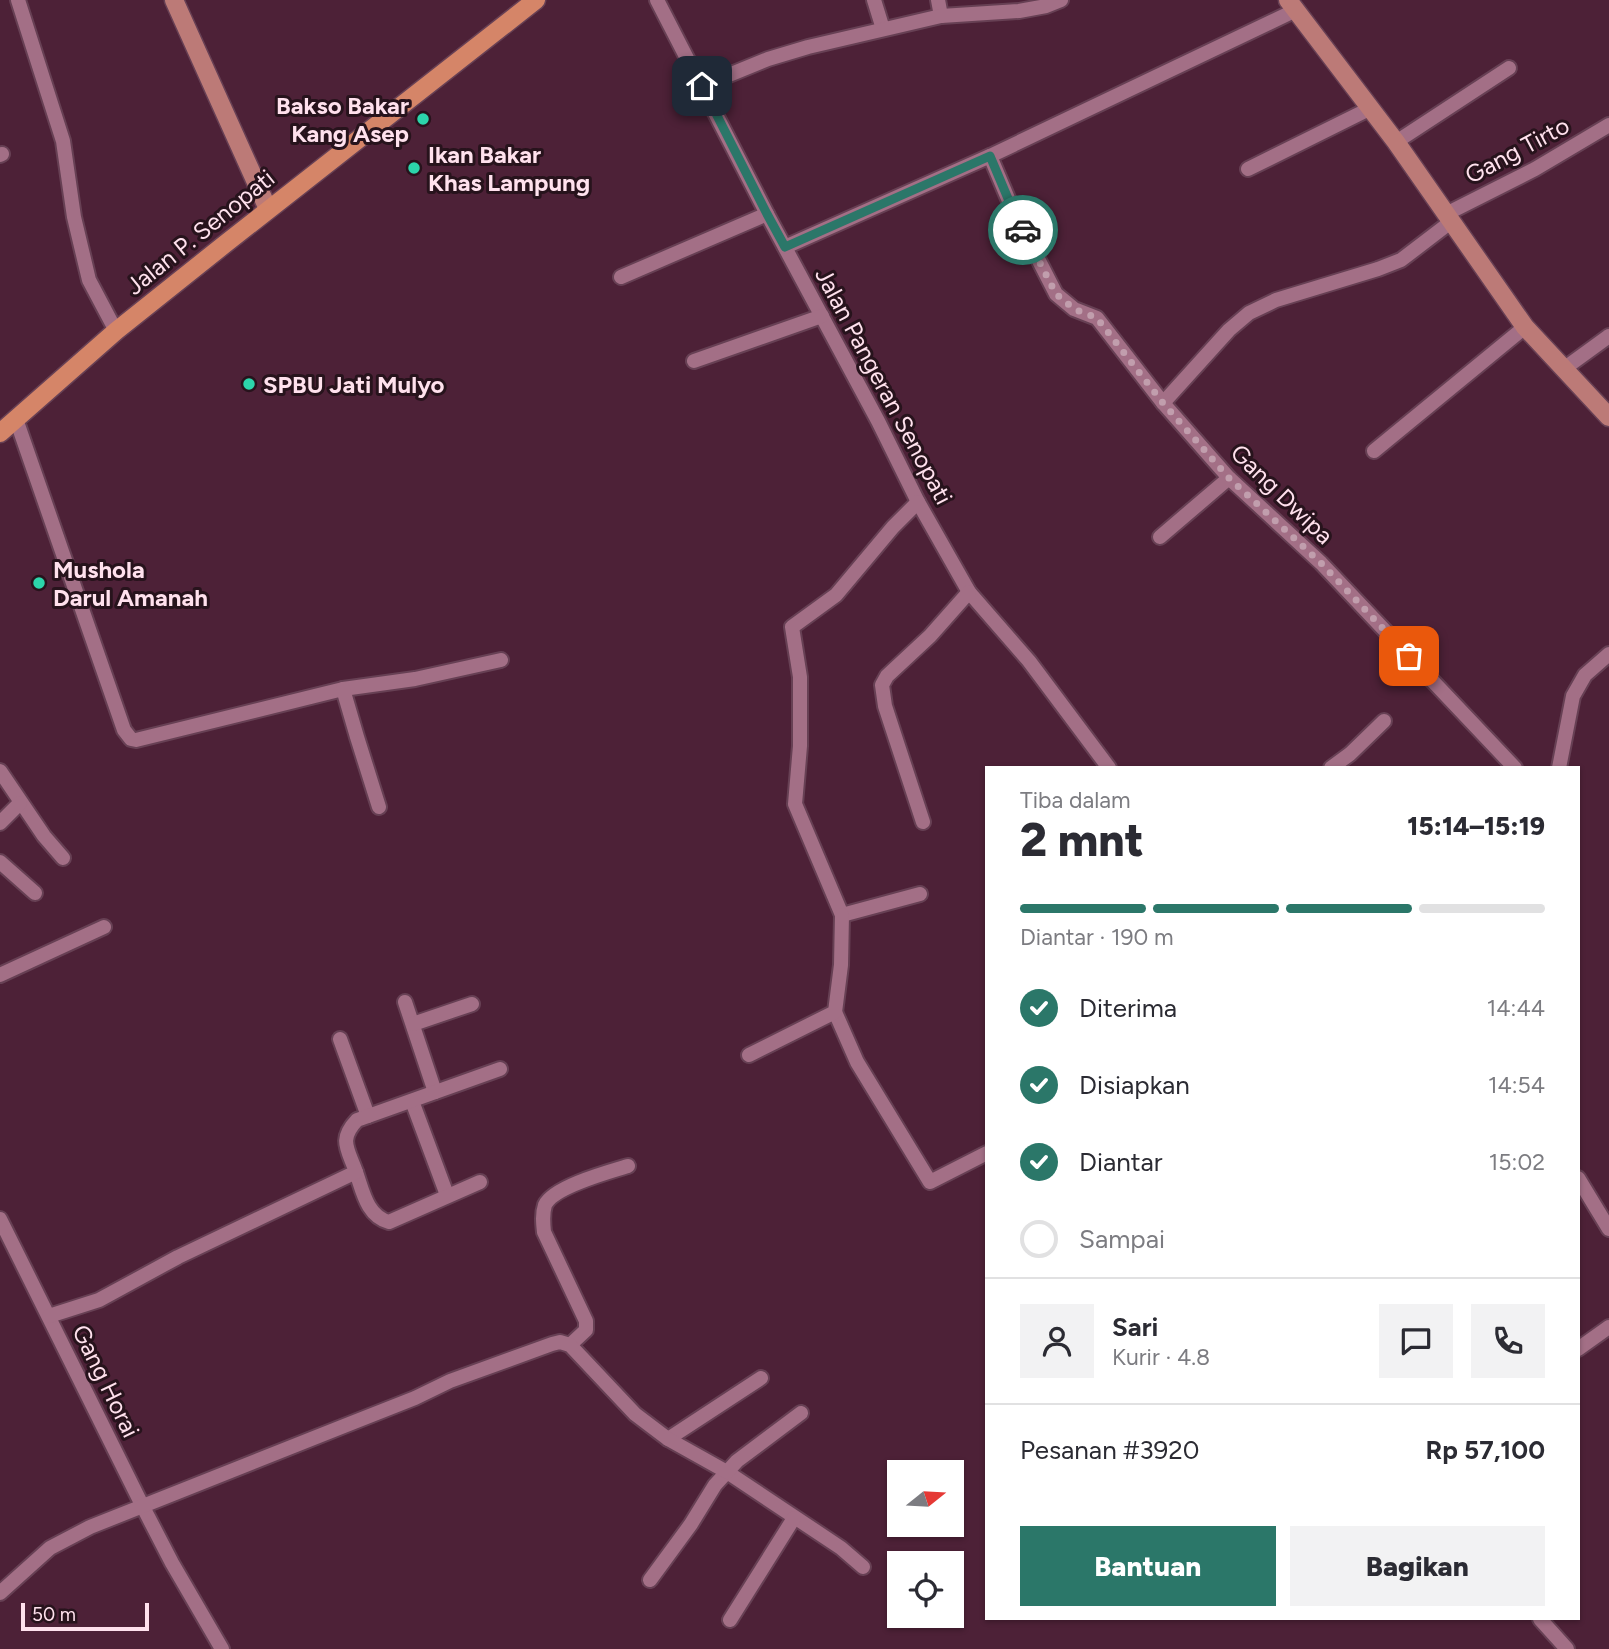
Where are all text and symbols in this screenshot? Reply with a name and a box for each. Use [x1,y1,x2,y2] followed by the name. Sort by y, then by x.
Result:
[672,56,732,116] pin
[683,67,721,105] icon: home
[276,91,409,148] place label: Bakso Bakar Kang Asep
[1460,110,1574,190] street label: Gang Tirto
[415,111,431,127] marker: Bakso Bakar Kang Asep
[428,140,590,197] place label: Ikan Bakar Khas Lampung
[406,160,422,176] marker: Ikan Bakar Khas Lampung
[120,163,280,301] street label: Jalan P. Senopati
[988,195,1058,265] courier
[1004,211,1042,249] icon: car
[809,263,959,509] street label: Jalan Pangeran Senopati
[263,370,445,399] place label: SPBU Jati Mulyo
[241,376,257,392] marker: SPBU Jati Mulyo
[1225,438,1339,550] street label: Gang Dwipa
[53,555,208,612] place label: Mushola Darul Amanah
[31,575,47,591] marker: Mushola Darul Amanah
[1379,626,1439,686] pin
[1390,637,1428,675] icon: bag
[1020,786,1131,814] text: Tiba dalam
[1407,810,1545,842] text: 15:14–15:19
[1020,812,1144,868] text: 2 mnt
[1020,923,1174,951] text: Diantar · 190 m
[1020,989,1058,1027] icon: check
[1079,992,1177,1024] text: Diterima
[1487,994,1545,1022] text: 14:44
[1020,1066,1058,1104] icon: check
[1079,1069,1190,1101] text: Disiapkan
[1488,1071,1545,1099] text: 14:54
[1020,1143,1058,1181] icon: check
[1079,1146,1163,1178] text: Diantar
[1489,1148,1545,1176] text: 15:02
[1079,1223,1165,1255] text: Sampai
[1020,1304,1094,1378] button: person
[1379,1304,1453,1378] button: chat
[1471,1304,1545,1378] button: phone
[1112,1311,1158,1343] text: Sari
[66,1320,146,1442] street label: Gang Horai
[1112,1343,1210,1371] text: Kurir · 4.8
[1020,1434,1199,1466] text: Pesanan #3920
[1426,1434,1545,1466] text: Rp 57,100
[887,1460,964,1536] north arrow
[887,1460,964,1628] map controls
[1020,1526,1276,1606] button: Bantuan
[1290,1526,1545,1606] button: Bagikan
[887,1551,964,1628] button: locate
[21,1600,149,1632] scale bar
[32,1603,76,1626] text: 50 m

